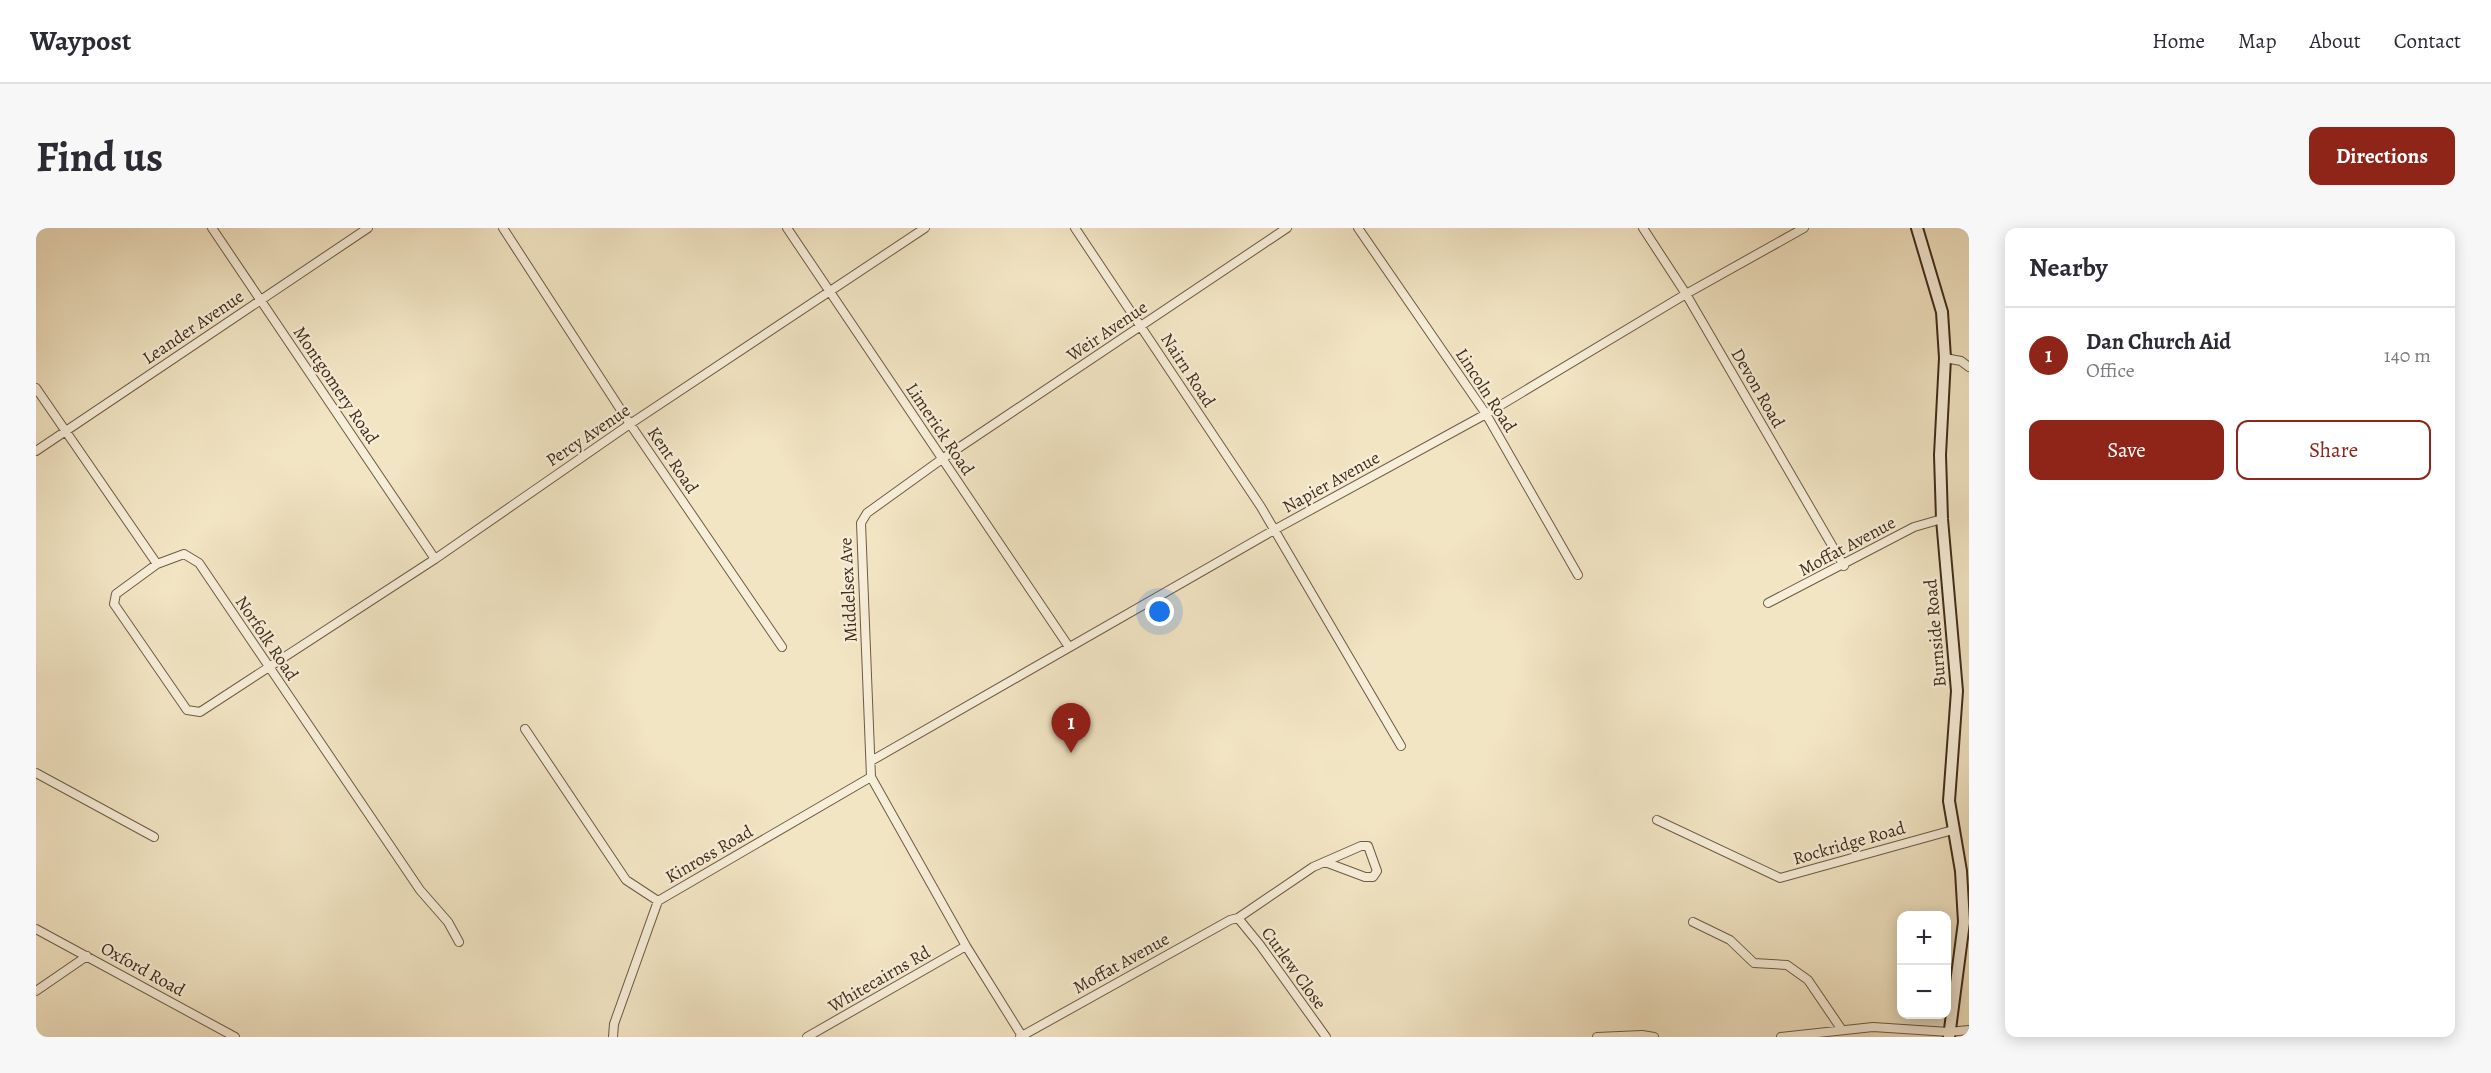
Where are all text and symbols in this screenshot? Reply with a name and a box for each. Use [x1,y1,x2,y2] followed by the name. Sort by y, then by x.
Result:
[30,22,131,60] text: Waypost
[2152,27,2205,55] text: Home
[2238,27,2276,55] text: Map
[2309,27,2361,55] text: About
[2394,27,2461,55] text: Contact
[2309,127,2455,185] button: Directions
[36,128,163,185] text: Find us
[2029,250,2108,285] text: Nearby
[138,284,248,370] street label: Leander Avenue
[1061,295,1152,367] street label: Weir Avenue
[288,322,384,449] street label: Montgomery Road
[2086,327,2231,357] text: Dan Church Aid
[1155,328,1221,412] street label: Nairn Road
[2045,342,2052,369] text: 1
[2384,342,2431,369] text: 140 m
[1450,343,1522,437] street label: Lincoln Road
[1726,344,1791,433] street label: Devon Road
[2086,357,2135,384] text: Office
[900,378,980,480] street label: Limerick Road
[541,398,635,472] street label: Percy Avenue
[2029,420,2224,480] button: Save
[2236,420,2431,480] button: Share
[642,422,704,498] street label: Kent Road
[1278,445,1384,519] street label: Napier Avenue
[1794,510,1900,582] street label: Moffat Avenue
[833,537,863,643] street label: Middelsex Ave
[1918,578,1952,688] street label: Burnside Road
[230,591,304,685] street label: Norfolk Road
[1145,597,1174,626] your location
[1052,704,1090,753] pin: 1
[1790,815,1908,870] street label: Rockridge Road
[661,819,757,889] street label: Kinross Road
[1897,911,1951,1019] map controls
[1897,911,1951,965] button: +
[1256,922,1332,1014] street label: Curlew Close
[1069,927,1173,999] street label: Moffat Avenue
[97,936,190,1002] street label: Oxford Road
[823,940,935,1018] street label: Whitecairns Rd
[1897,965,1951,1019] button: −

